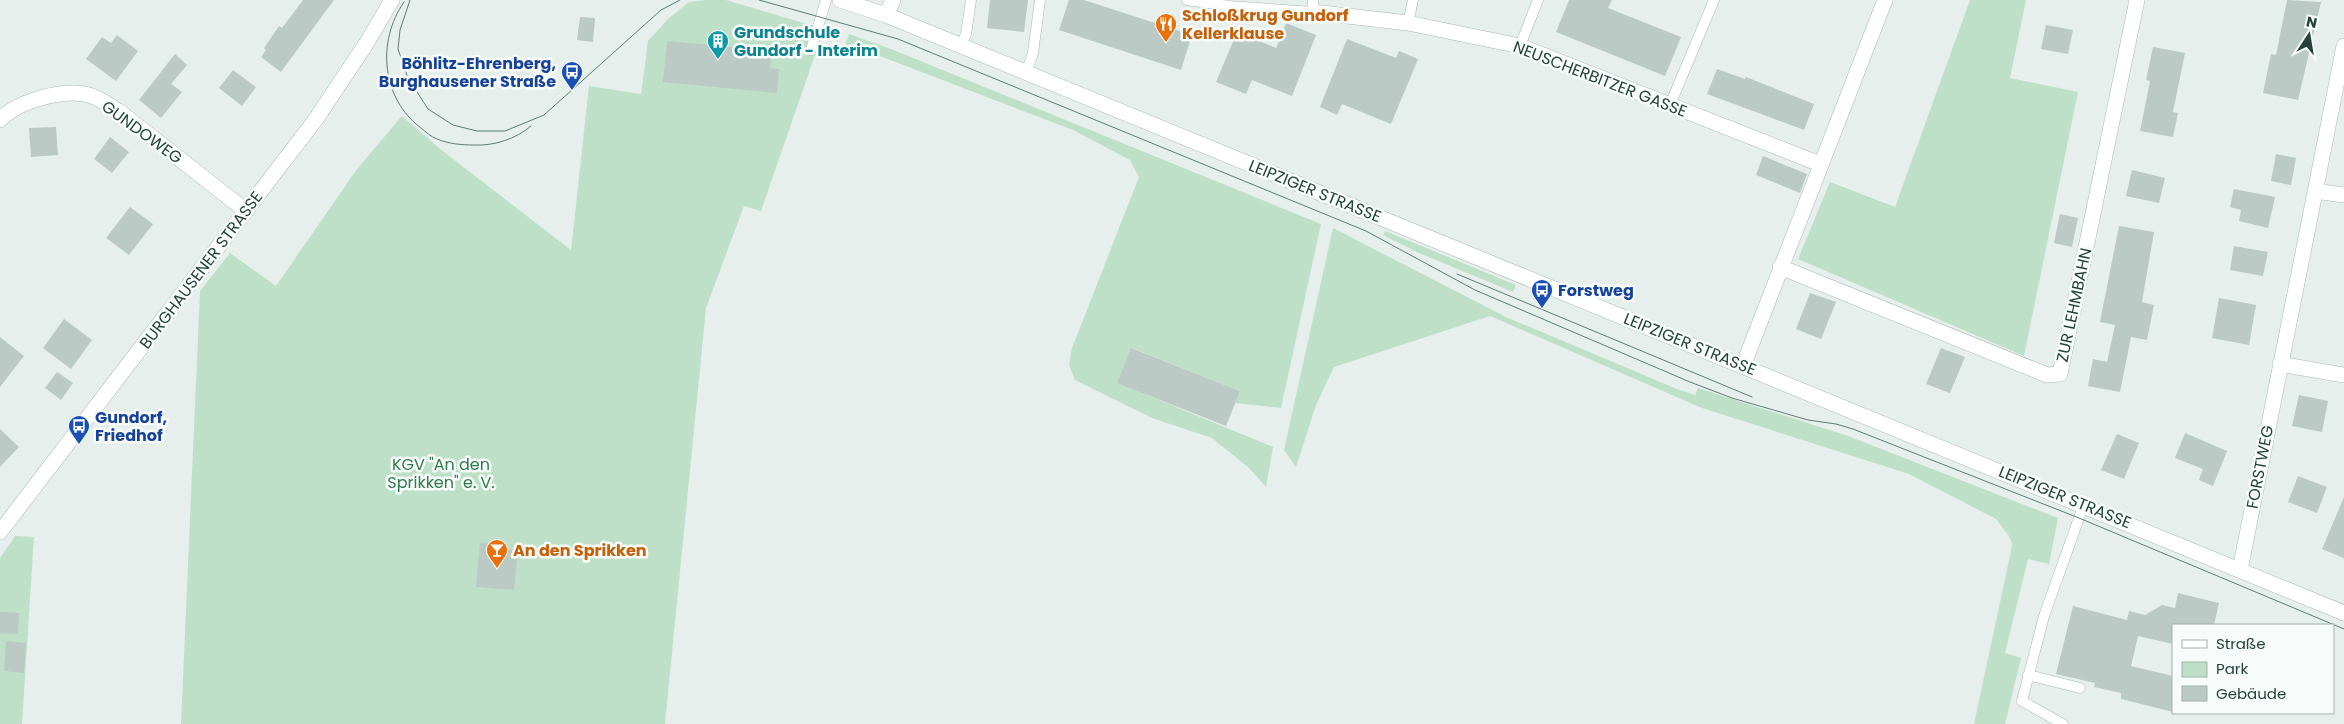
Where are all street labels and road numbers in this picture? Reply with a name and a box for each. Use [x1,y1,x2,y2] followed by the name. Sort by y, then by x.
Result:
[1510,35,1690,123] street label: NEUSCHERBITZER GASSE
[97,95,187,169] street label: GUNDOWEG
[1245,154,1385,228] street label: LEIPZIGER STRASSE
[134,186,268,354] street label: BURGHAUSENER STRASSE
[2051,246,2097,364] street label: ZUR LEHMBAHN
[1620,307,1760,381] street label: LEIPZIGER STRASSE
[2241,423,2279,511] street label: FORSTWEG
[1995,460,2135,534] street label: LEIPZIGER STRASSE

